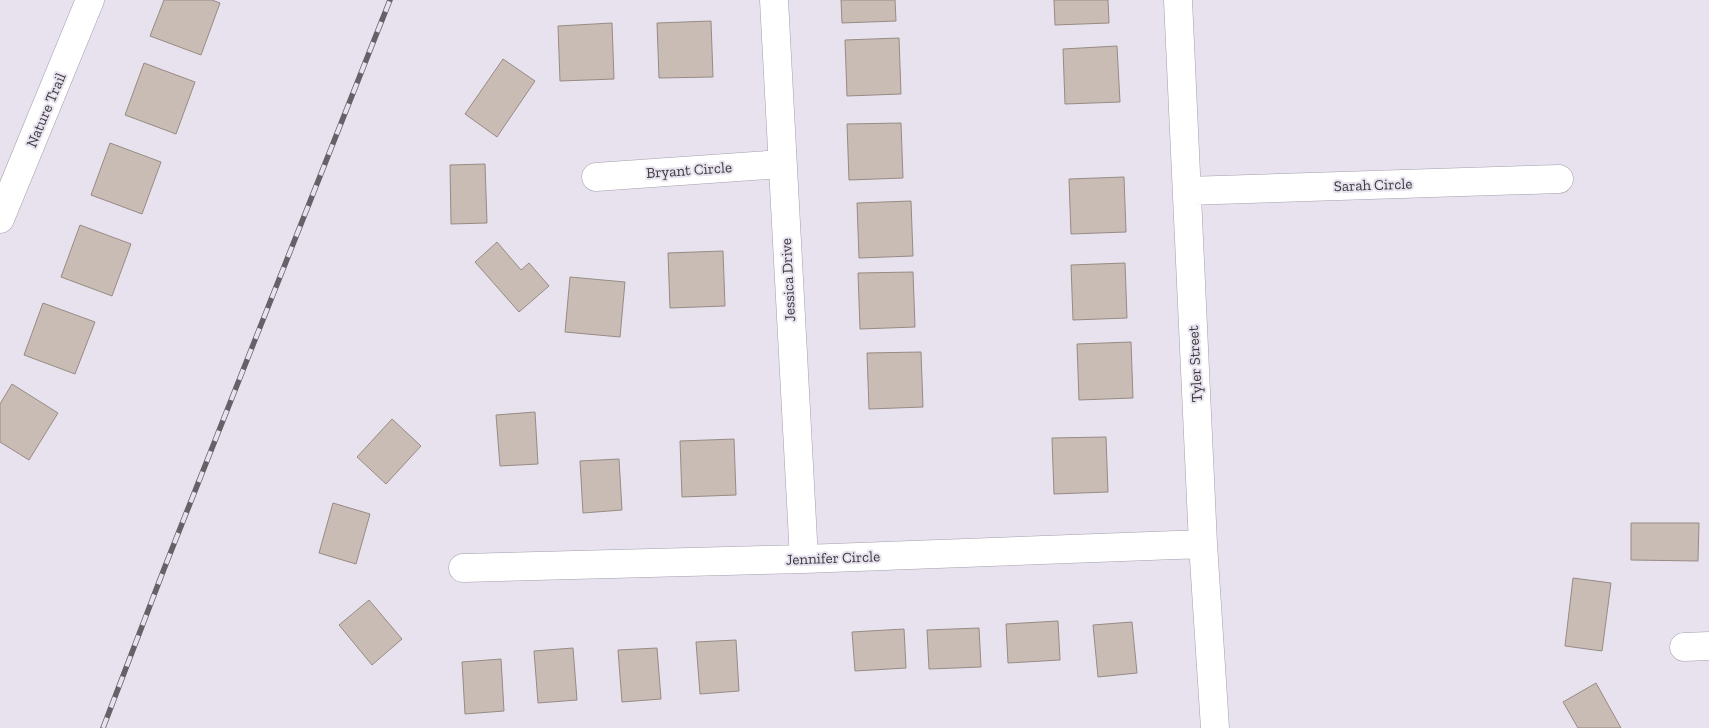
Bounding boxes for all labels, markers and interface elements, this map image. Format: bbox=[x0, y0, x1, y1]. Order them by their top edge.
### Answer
street label: Nature Trail bbox=[22, 70, 70, 150]
street label: Bryant Circle bbox=[645, 158, 733, 182]
street label: Sarah Circle bbox=[1333, 175, 1413, 195]
street label: Jessica Drive bbox=[777, 238, 799, 322]
street label: Tyler Street bbox=[1184, 325, 1206, 403]
street label: Jennifer Circle bbox=[786, 547, 880, 569]

